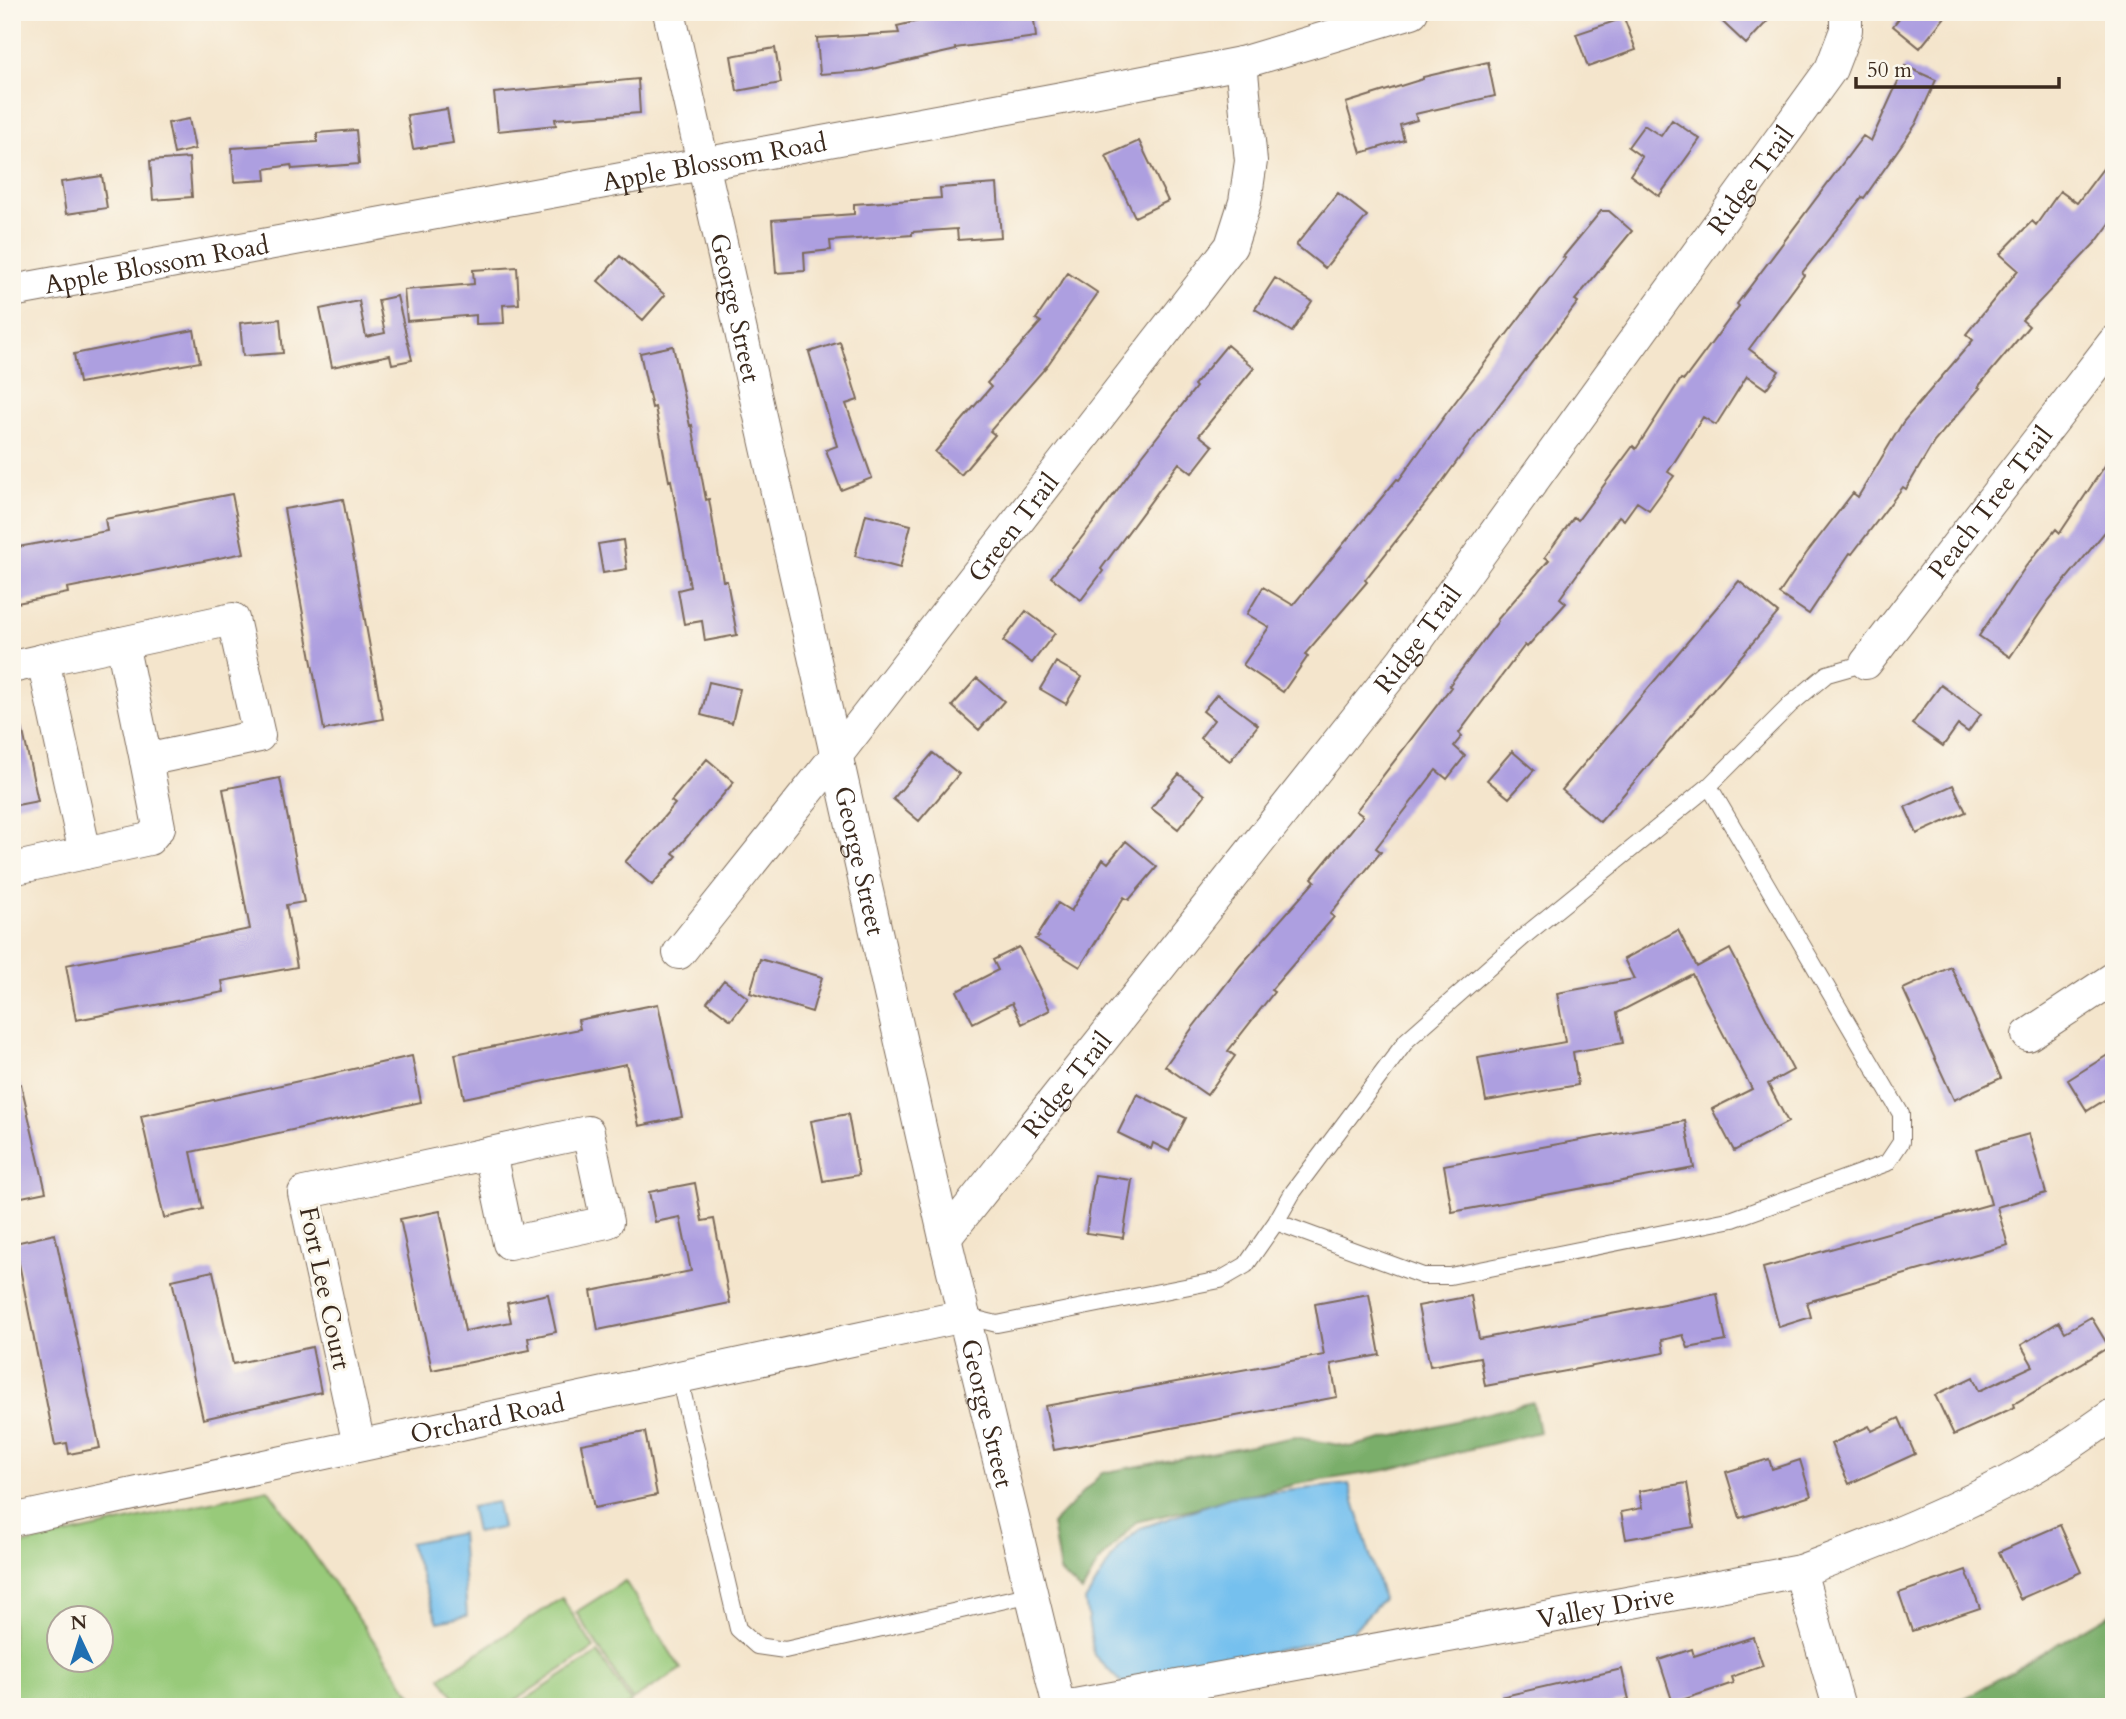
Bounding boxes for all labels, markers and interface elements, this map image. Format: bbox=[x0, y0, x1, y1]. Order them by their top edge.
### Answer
scale bar bbox=[1856, 46, 2060, 90]
text: 50 m bbox=[1867, 56, 1912, 85]
street label: Ridge Trail bbox=[1699, 118, 1802, 242]
street label: Apple Blossom Road bbox=[599, 124, 829, 200]
street label: Apple Blossom Road bbox=[41, 227, 272, 302]
street label: George Street bbox=[702, 230, 769, 386]
street label: Peach Tree Trail bbox=[1920, 418, 2061, 586]
street label: Green Trail bbox=[960, 465, 1067, 589]
street label: Ridge Trail bbox=[1366, 578, 1469, 700]
street label: George Street bbox=[826, 783, 894, 939]
street label: Ridge Trail bbox=[1014, 1024, 1120, 1145]
street label: Fort Lee Court bbox=[291, 1203, 359, 1373]
street label: George Street bbox=[953, 1335, 1023, 1491]
street label: Orchard Road bbox=[407, 1385, 568, 1452]
street label: Valley Drive bbox=[1534, 1577, 1677, 1637]
north arrow bbox=[46, 1604, 116, 1674]
text: N bbox=[70, 1609, 89, 1637]

